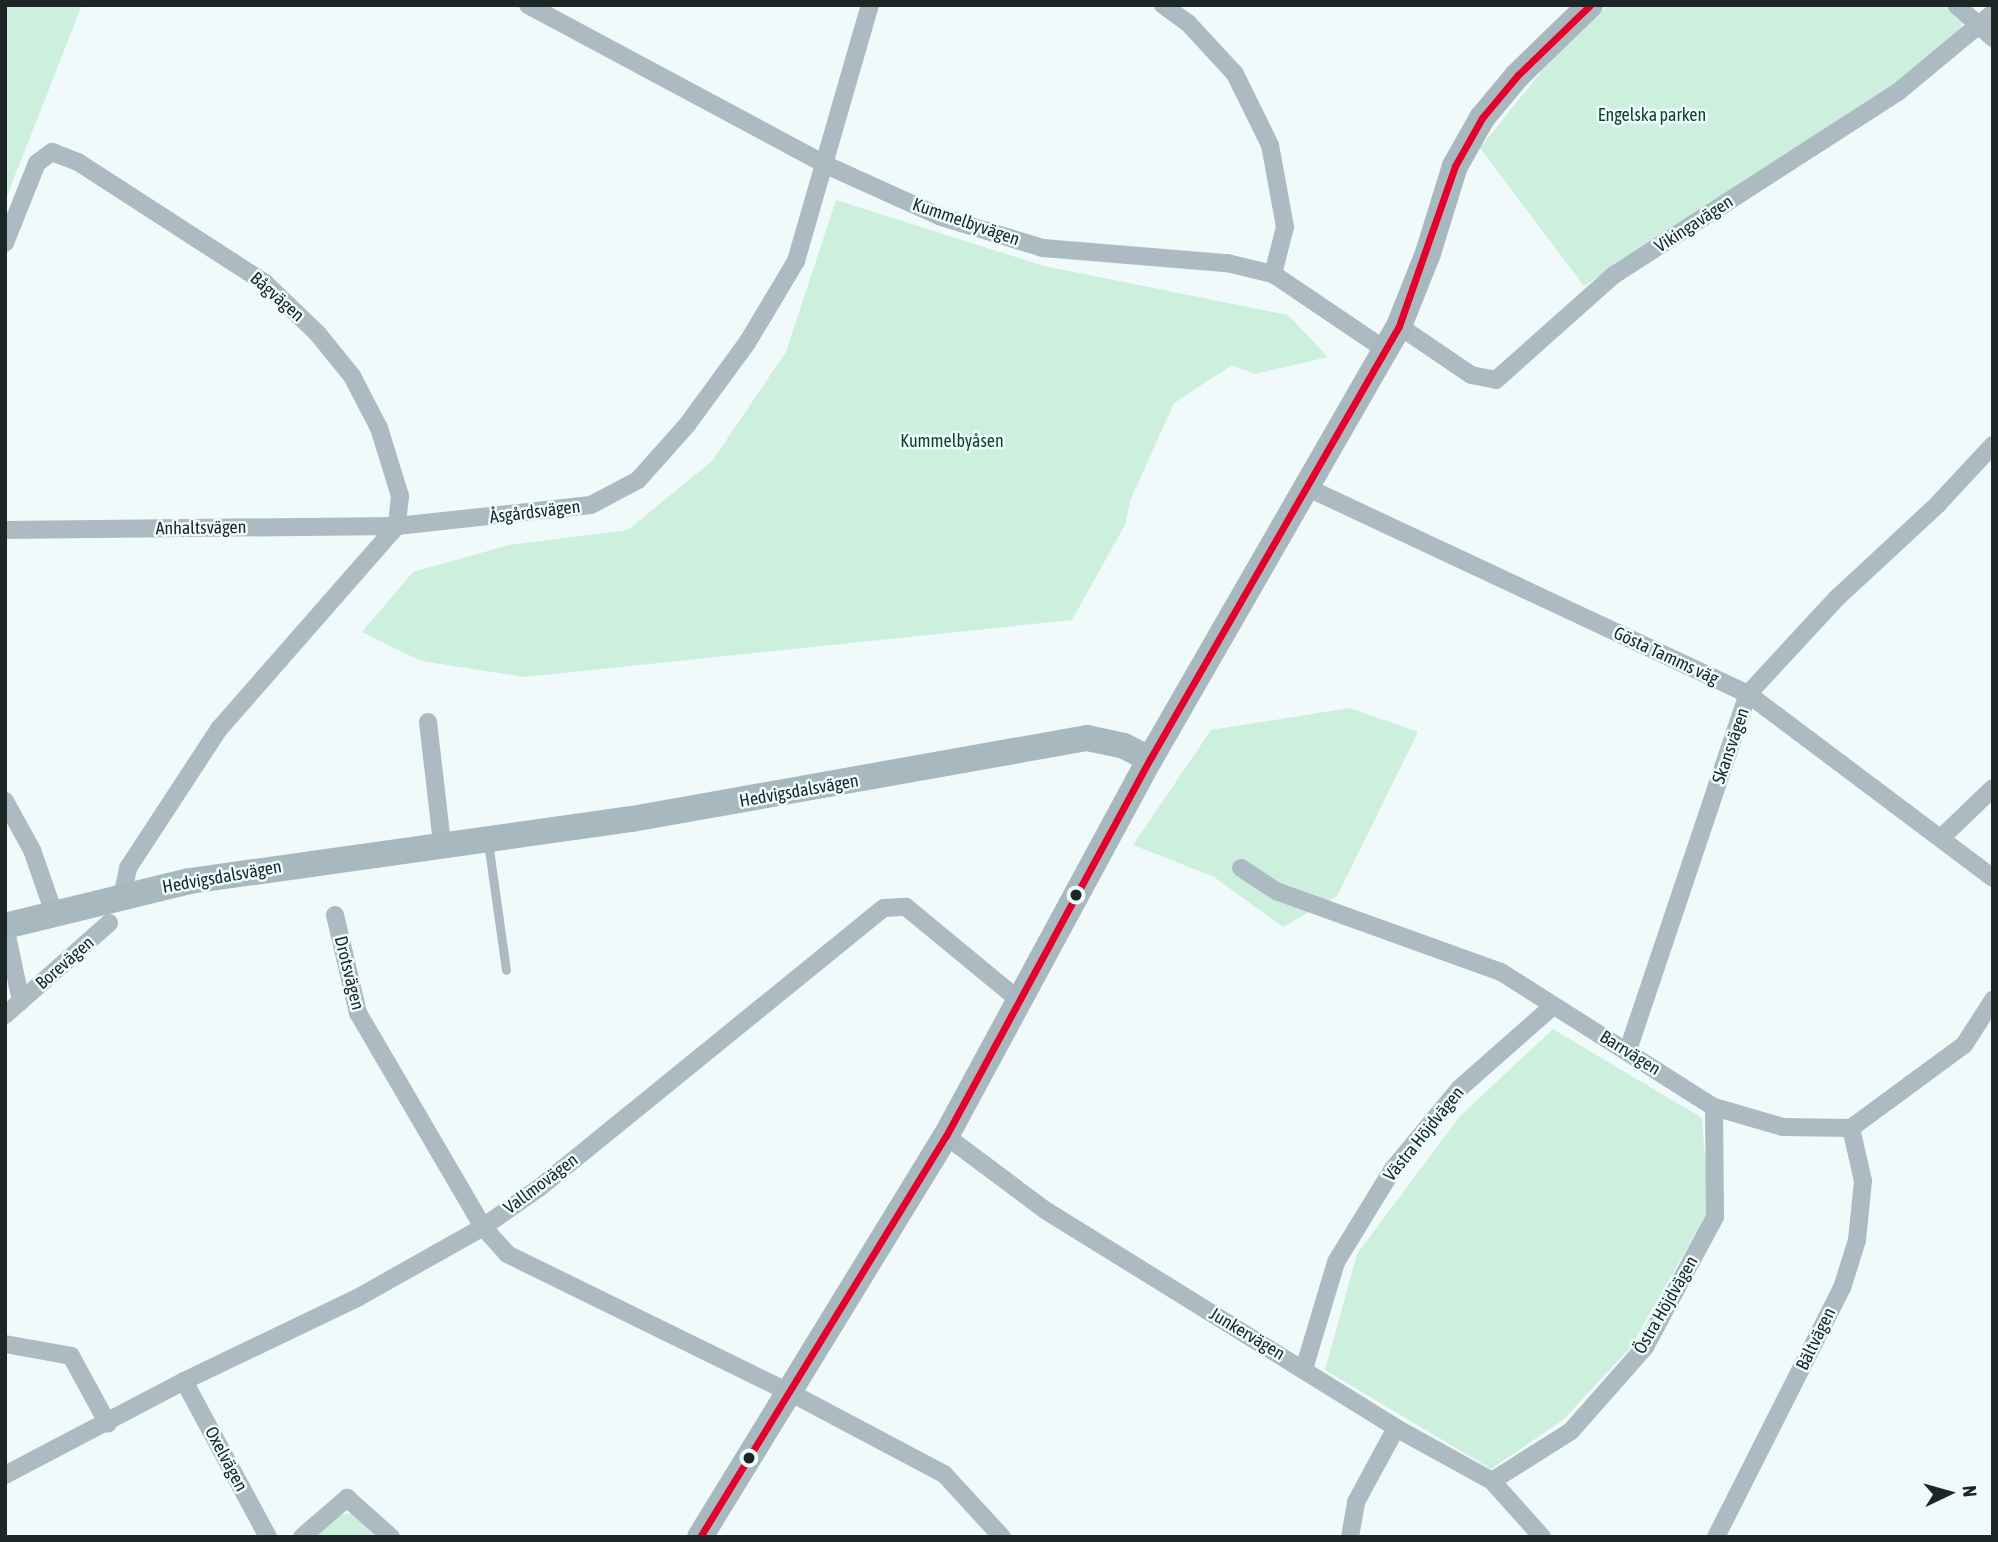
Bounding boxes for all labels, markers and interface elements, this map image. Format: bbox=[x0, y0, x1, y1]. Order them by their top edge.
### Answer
park label: Engelska parken bbox=[1598, 104, 1706, 126]
street label: Vikingavägen bbox=[1651, 191, 1737, 257]
street label: Kummelbyvägen bbox=[910, 194, 1022, 250]
street label: Bågvägen bbox=[246, 268, 308, 326]
park label: Kummelbyåsen bbox=[900, 430, 1004, 452]
street label: Åsgårdsvägen bbox=[489, 496, 581, 528]
street label: Anhaltsvägen bbox=[155, 516, 247, 540]
street label: Gösta Tamms väg bbox=[1610, 622, 1722, 690]
street label: Skansvägen bbox=[1708, 705, 1754, 787]
street label: Hedvigsdalsvägen bbox=[738, 770, 860, 812]
street label: Hedvigsdalsvägen bbox=[161, 856, 283, 898]
unlabelled marker bbox=[1069, 888, 1083, 902]
street label: Borevägen bbox=[31, 932, 99, 994]
street label: Drotsvägen bbox=[329, 934, 369, 1012]
street label: Barrvägen bbox=[1596, 1026, 1664, 1080]
street label: Västra Höjdvägen bbox=[1379, 1082, 1469, 1186]
street label: Vallmovägen bbox=[500, 1149, 582, 1219]
street label: Östra Höjdvägen bbox=[1629, 1252, 1703, 1358]
street label: Junkervägen bbox=[1205, 1303, 1289, 1365]
street label: Bältvägen bbox=[1792, 1304, 1840, 1374]
street label: Oxelvägen bbox=[200, 1423, 252, 1495]
unlabelled marker bbox=[742, 1451, 756, 1465]
north arrow bbox=[1914, 1458, 1984, 1528]
text: N bbox=[1958, 1485, 1981, 1498]

